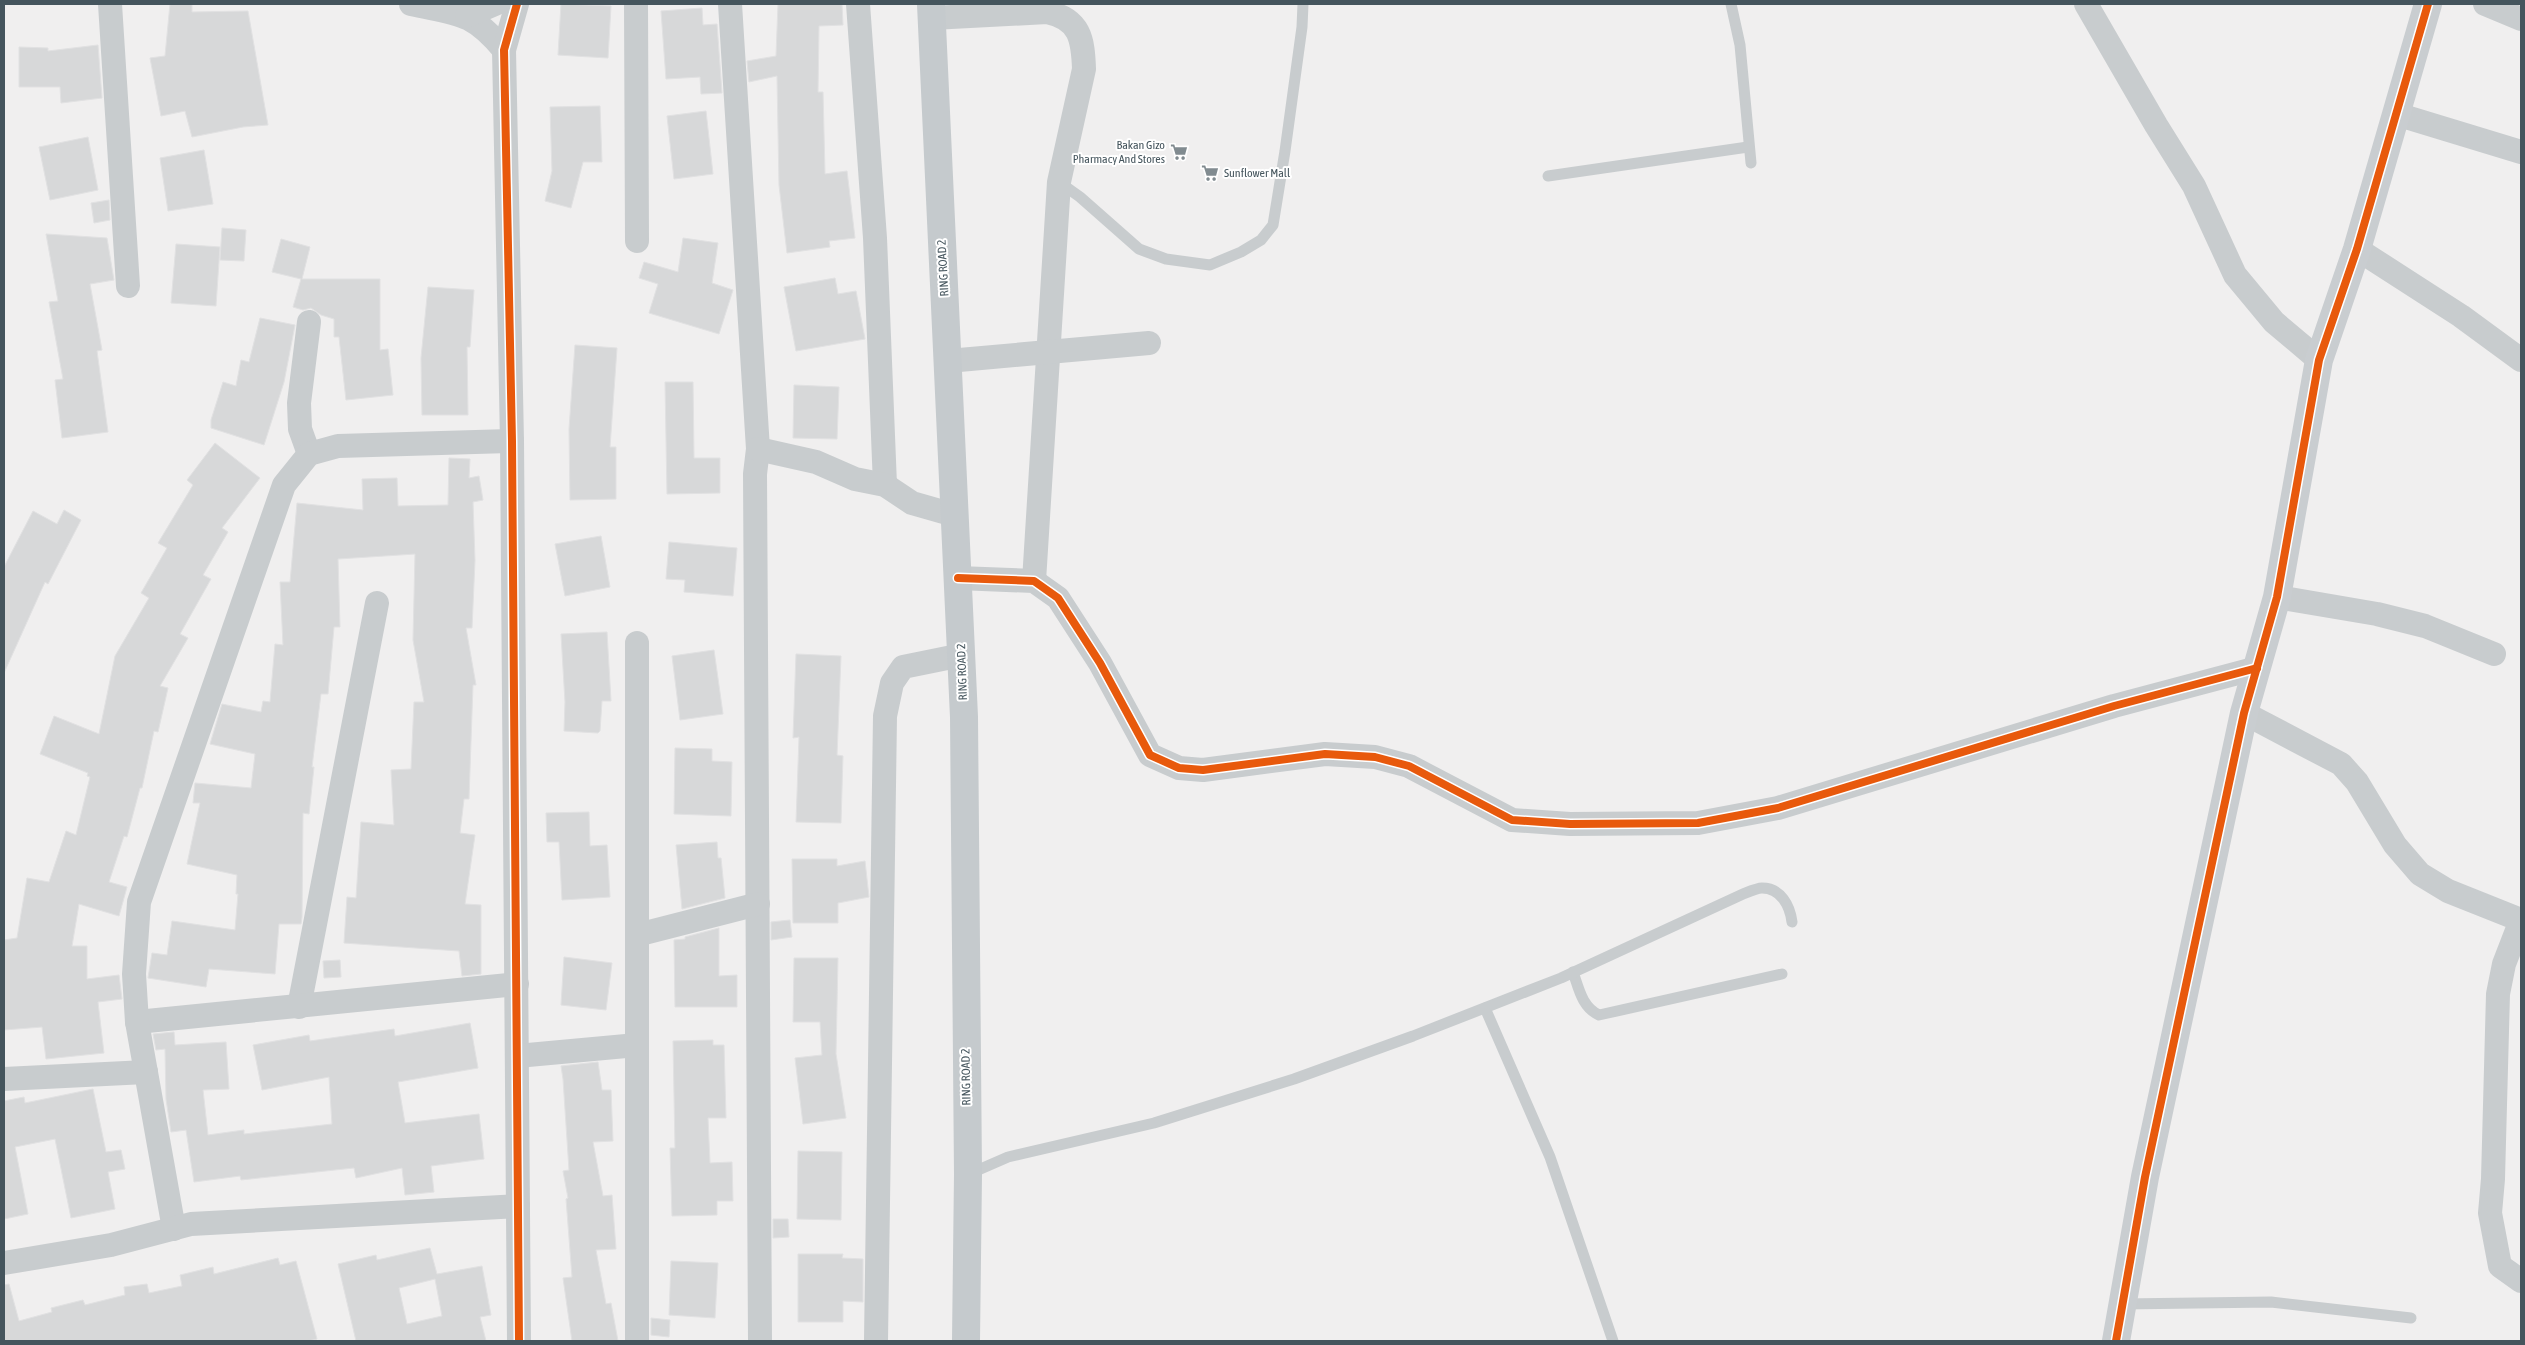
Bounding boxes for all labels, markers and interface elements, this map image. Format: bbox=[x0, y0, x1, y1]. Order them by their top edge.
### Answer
place label: Bakan Gizo Pharmacy And Stores bbox=[1073, 138, 1165, 166]
supermarket icon: Bakan Gizo Pharmacy And Stores bbox=[1169, 142, 1189, 162]
supermarket icon: Sunflower Mall bbox=[1200, 163, 1220, 183]
place label: Sunflower Mall bbox=[1224, 166, 1291, 180]
street label: RING ROAD 2 bbox=[935, 239, 951, 297]
street label: RING ROAD 2 bbox=[954, 643, 970, 701]
street label: RING ROAD 2 bbox=[959, 1048, 973, 1106]

